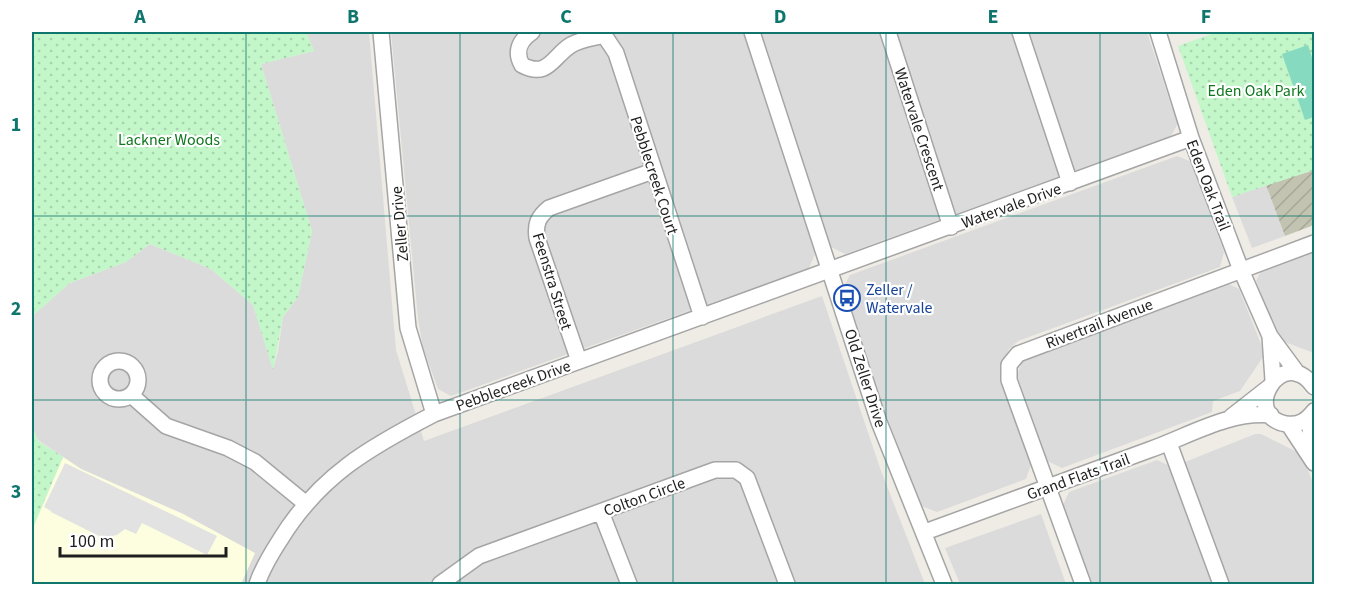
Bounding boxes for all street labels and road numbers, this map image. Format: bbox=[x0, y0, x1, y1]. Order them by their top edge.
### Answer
street label: Watervale Crescent bbox=[889, 65, 949, 194]
street label: Pebblecreek Court bbox=[625, 113, 684, 238]
street label: Eden Oak Trail bbox=[1181, 137, 1236, 234]
street label: Watervale Drive bbox=[959, 178, 1064, 234]
street label: Zeller Drive bbox=[386, 185, 414, 263]
street label: Feenstra Street bbox=[527, 230, 577, 333]
street label: Rivertrail Avenue bbox=[1043, 293, 1156, 354]
street label: Old Zeller Drive bbox=[839, 326, 891, 431]
street label: Pebblecreek Drive bbox=[453, 355, 574, 417]
street label: Grand Flats Trail bbox=[1024, 448, 1133, 506]
street label: Colton Circle bbox=[600, 472, 688, 522]

